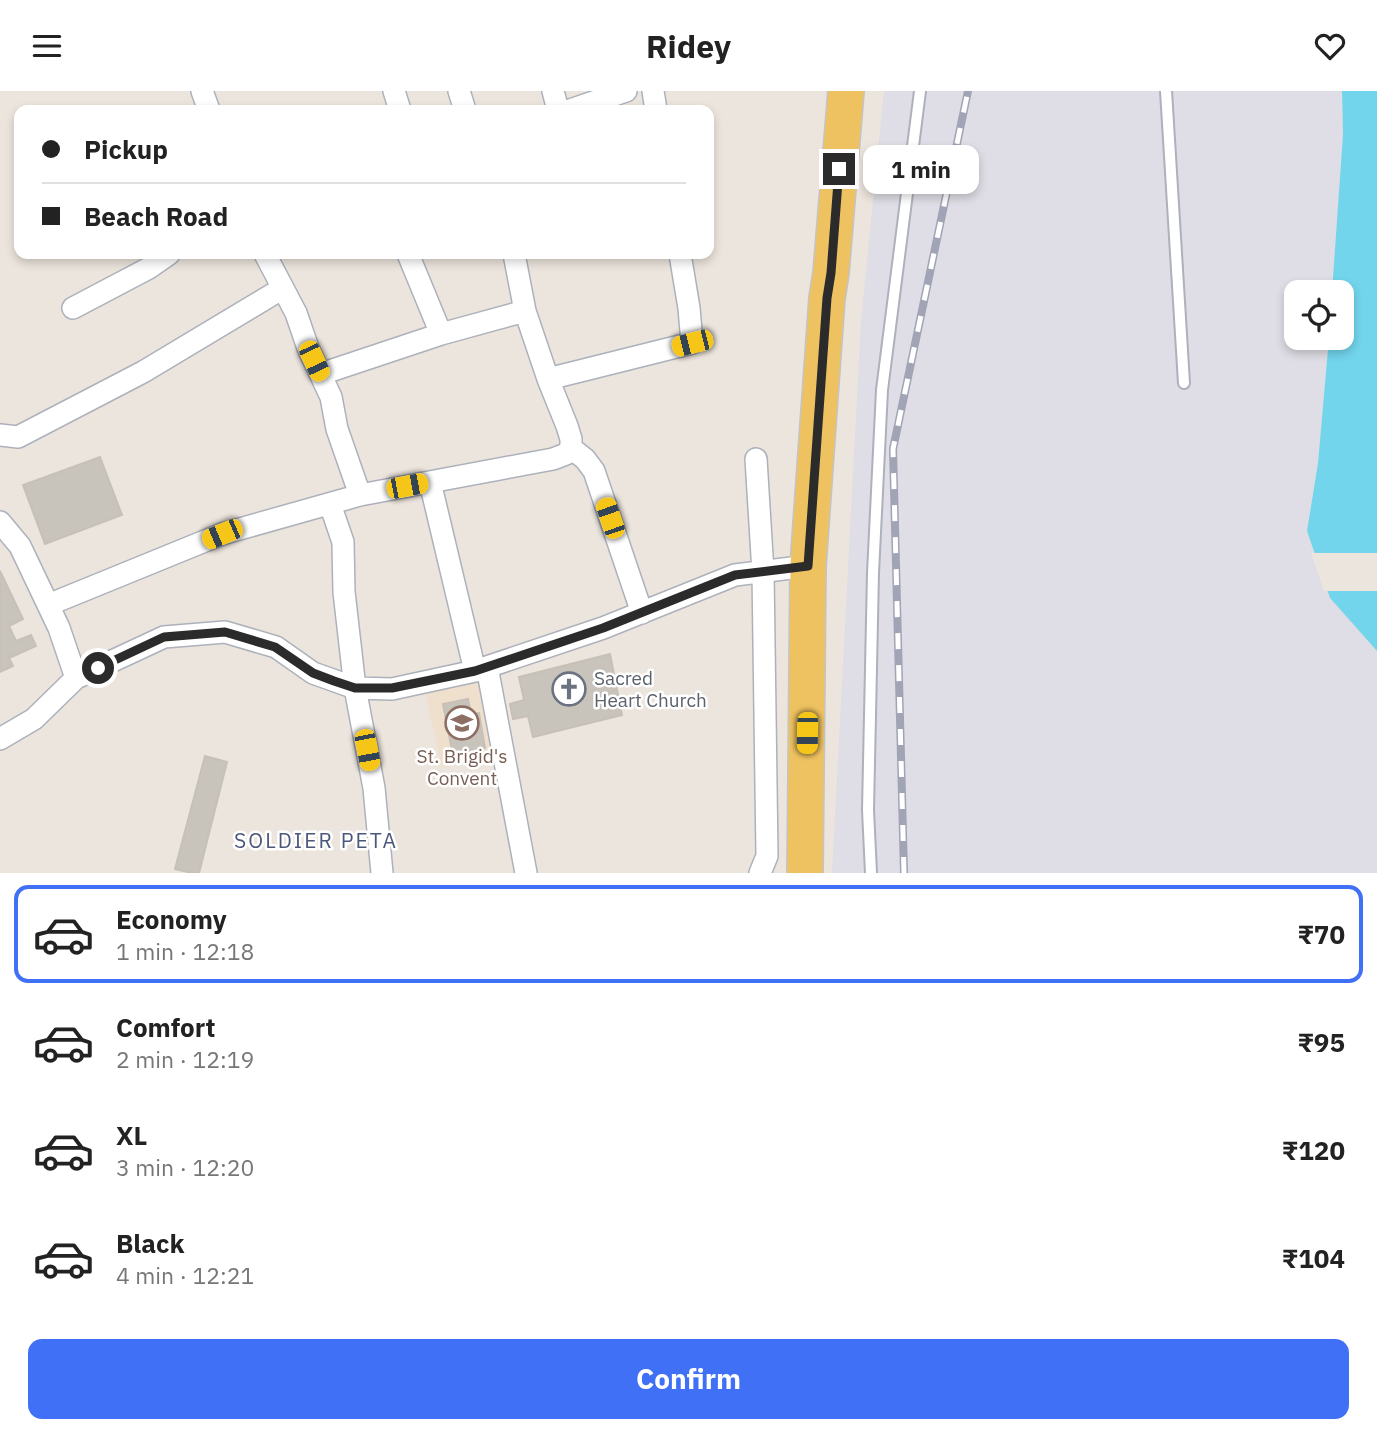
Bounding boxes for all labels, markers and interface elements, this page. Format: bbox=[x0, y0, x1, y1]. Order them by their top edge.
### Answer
text: Ridey bbox=[646, 25, 731, 67]
icon: menu bbox=[28, 27, 66, 65]
icon: heart bbox=[1311, 27, 1349, 65]
text: Pickup bbox=[84, 132, 168, 166]
callout: 1 min bbox=[864, 145, 979, 193]
route end bbox=[823, 153, 855, 185]
text: 1 min bbox=[891, 154, 951, 184]
text: Beach Road bbox=[84, 199, 228, 233]
map controls bbox=[1284, 280, 1354, 350]
button: locate bbox=[1284, 280, 1354, 350]
car bbox=[670, 328, 715, 358]
car bbox=[296, 338, 333, 384]
car bbox=[385, 472, 430, 500]
car bbox=[594, 495, 627, 541]
car bbox=[199, 516, 246, 552]
route start bbox=[82, 652, 114, 684]
place label: Sacred Heart Church bbox=[594, 666, 707, 712]
church icon: Sacred Heart Church bbox=[550, 670, 588, 708]
school or university icon: St. Brigid's Convent bbox=[443, 704, 481, 742]
car bbox=[797, 712, 818, 754]
car bbox=[353, 727, 382, 773]
place label: St. Brigid's Convent bbox=[416, 744, 508, 790]
district label: SOLDIER PETA bbox=[234, 826, 398, 854]
text: Economy bbox=[116, 902, 227, 936]
icon: car bbox=[32, 903, 95, 966]
text: ₹70 bbox=[1297, 917, 1345, 951]
text: 1 min · 12:18 bbox=[116, 936, 254, 966]
text: Comfort bbox=[116, 1010, 215, 1044]
icon: car bbox=[32, 1011, 95, 1074]
text: ₹95 bbox=[1297, 1025, 1345, 1059]
text: 2 min · 12:19 bbox=[116, 1044, 254, 1074]
text: XL bbox=[116, 1118, 147, 1152]
icon: car bbox=[32, 1119, 95, 1182]
text: ₹120 bbox=[1282, 1133, 1345, 1167]
text: 3 min · 12:20 bbox=[116, 1152, 254, 1182]
text: Black bbox=[116, 1226, 184, 1260]
icon: car bbox=[32, 1227, 95, 1290]
text: ₹104 bbox=[1282, 1241, 1345, 1275]
text: 4 min · 12:21 bbox=[116, 1260, 254, 1290]
button: Confirm bbox=[28, 1339, 1349, 1419]

